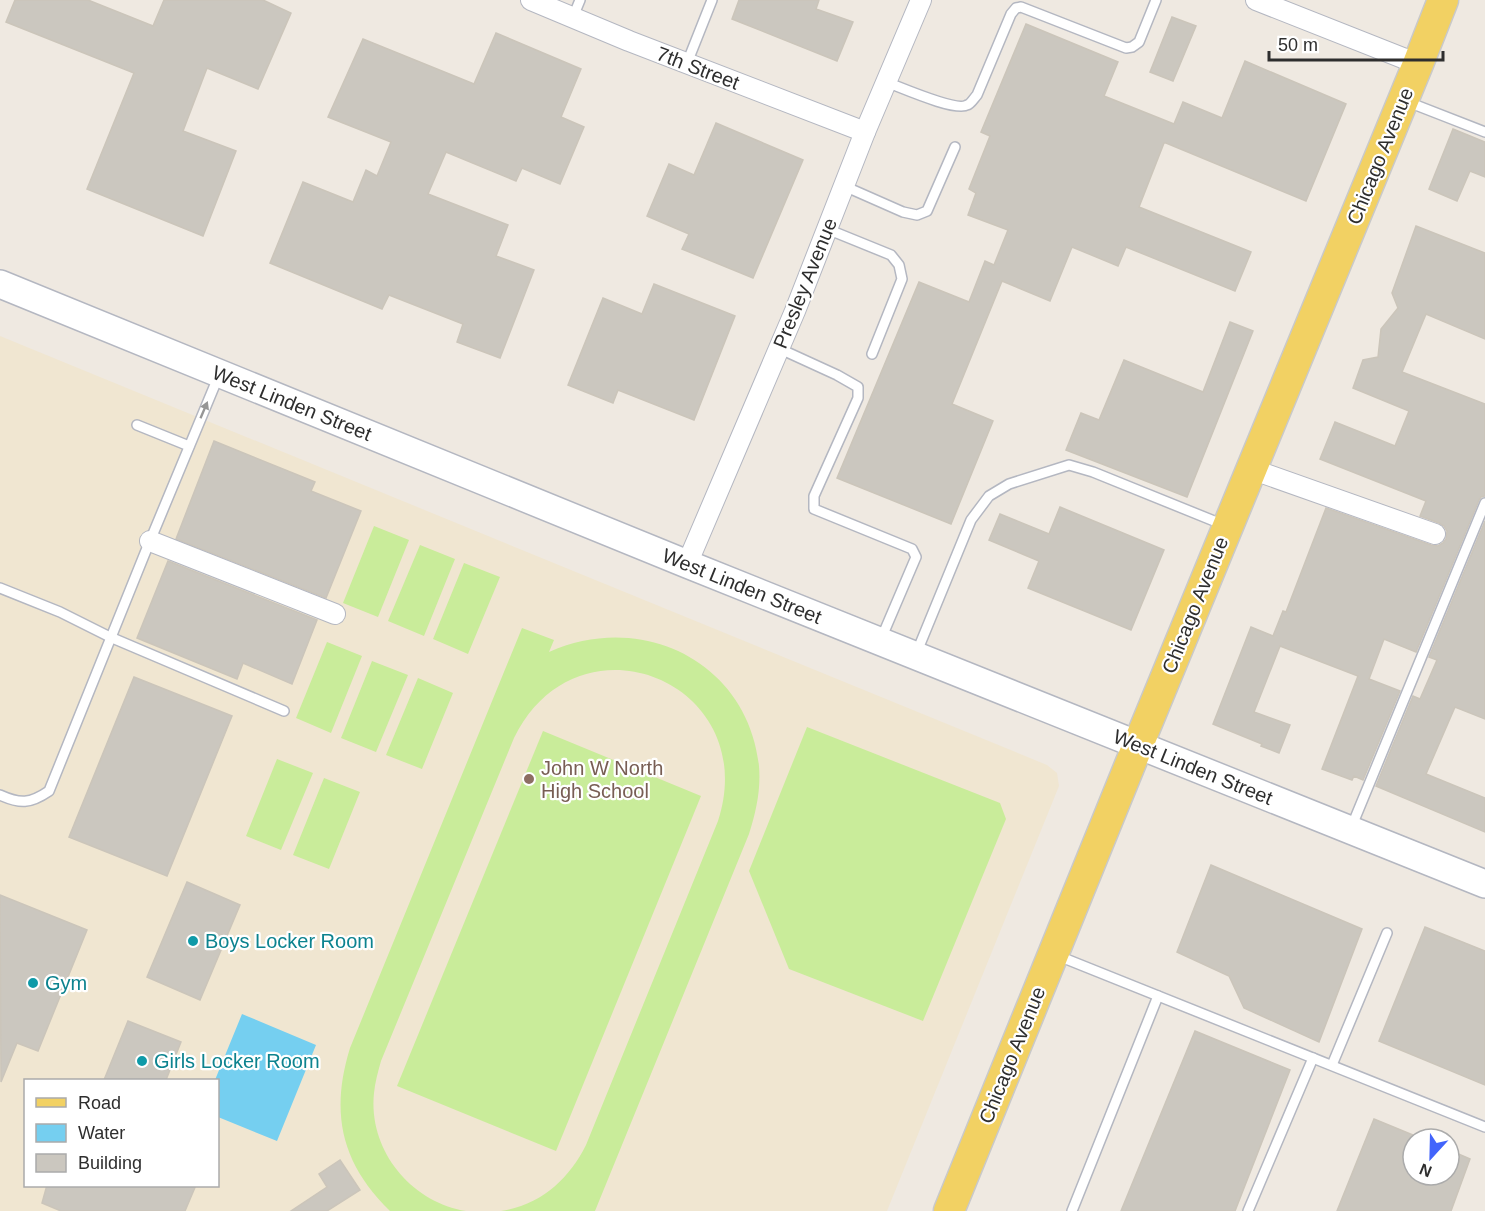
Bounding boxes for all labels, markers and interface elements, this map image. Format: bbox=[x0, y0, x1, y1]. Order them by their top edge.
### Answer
scale bar bbox=[1269, 24, 1443, 62]
text: 50 m bbox=[1278, 35, 1318, 55]
street label: 7th Street bbox=[654, 42, 743, 94]
street label: Chicago Avenue bbox=[1343, 85, 1417, 227]
street label: Presley Avenue bbox=[769, 215, 841, 351]
street label: West Linden Street bbox=[209, 361, 375, 445]
one-way arrow bbox=[199, 400, 209, 418]
street label: Chicago Avenue bbox=[1158, 534, 1232, 676]
street label: West Linden Street bbox=[659, 544, 825, 628]
street label: West Linden Street bbox=[1110, 725, 1276, 809]
place label: John W North High School bbox=[541, 757, 663, 802]
marker: John W North High School bbox=[522, 772, 536, 786]
place label: Boys Locker Room bbox=[205, 930, 374, 952]
marker: Boys Locker Room bbox=[186, 934, 200, 948]
place label: Gym bbox=[45, 972, 87, 994]
marker: Gym bbox=[26, 976, 40, 990]
street label: Chicago Avenue bbox=[975, 984, 1049, 1126]
place label: Girls Locker Room bbox=[154, 1050, 320, 1072]
marker: Girls Locker Room bbox=[135, 1054, 149, 1068]
legend bbox=[24, 1079, 219, 1187]
text: Road bbox=[78, 1093, 121, 1113]
text: Water bbox=[78, 1123, 125, 1143]
north arrow bbox=[1401, 1127, 1461, 1187]
text: Building bbox=[78, 1153, 142, 1173]
text: N bbox=[1417, 1160, 1434, 1180]

